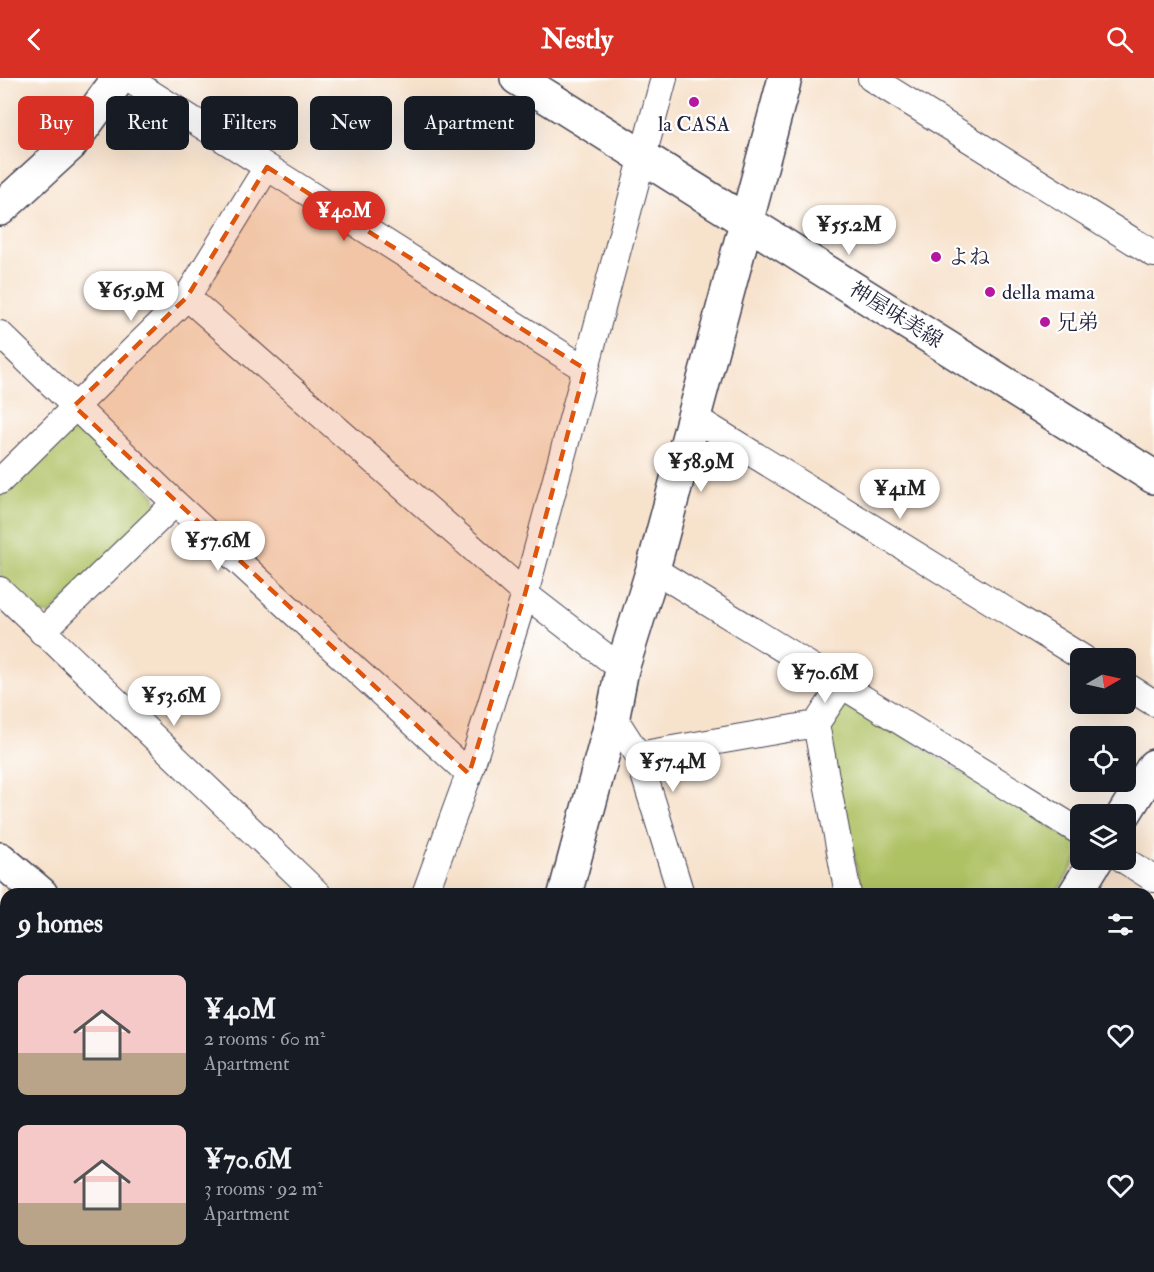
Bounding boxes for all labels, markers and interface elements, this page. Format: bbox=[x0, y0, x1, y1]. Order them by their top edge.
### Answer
icon: back bbox=[18, 23, 51, 56]
text: Nestly bbox=[541, 23, 613, 56]
icon: search bbox=[1103, 23, 1136, 56]
marker: la CASA bbox=[687, 95, 701, 109]
chip: Buy bbox=[18, 96, 94, 150]
chip: Rent bbox=[106, 96, 189, 150]
chip: Filters bbox=[201, 96, 298, 150]
chip: New bbox=[310, 96, 392, 150]
chip: Apartment bbox=[404, 96, 535, 150]
place label: la CASA bbox=[658, 111, 730, 138]
pin: ¥40M bbox=[308, 191, 380, 242]
text: ¥40M bbox=[316, 198, 372, 223]
pin: ¥55.2M bbox=[800, 205, 898, 256]
text: ¥55.2M bbox=[816, 212, 882, 237]
place label: よね bbox=[948, 244, 990, 271]
marker: よね bbox=[929, 250, 943, 264]
pin: ¥65.9M bbox=[82, 271, 180, 322]
street label: 神屋味美線 bbox=[844, 276, 948, 354]
text: ¥65.9M bbox=[97, 278, 165, 303]
place label: della mama bbox=[1002, 279, 1095, 306]
marker: della mama bbox=[983, 285, 997, 299]
place label: 兄弟 bbox=[1057, 309, 1099, 336]
marker: 兄弟 bbox=[1038, 315, 1052, 329]
pin: ¥58.9M bbox=[652, 442, 750, 493]
text: ¥58.9M bbox=[668, 449, 734, 474]
pin: ¥41M bbox=[864, 469, 936, 520]
text: ¥41M bbox=[874, 476, 926, 501]
pin: ¥57.6M bbox=[169, 521, 267, 572]
text: ¥57.6M bbox=[185, 528, 251, 553]
north arrow bbox=[1070, 648, 1136, 714]
map controls bbox=[1070, 648, 1136, 870]
pin: ¥70.6M bbox=[776, 653, 874, 704]
text: ¥70.6M bbox=[791, 660, 859, 685]
pin: ¥53.6M bbox=[125, 676, 223, 727]
text: ¥53.6M bbox=[142, 683, 206, 708]
button: locate bbox=[1070, 726, 1136, 792]
pin: ¥57.4M bbox=[624, 742, 722, 793]
text: ¥57.4M bbox=[640, 749, 706, 774]
button: layers bbox=[1070, 804, 1136, 870]
text: 9 homes bbox=[18, 908, 103, 940]
icon: filters bbox=[1104, 908, 1137, 941]
text: ¥40M bbox=[204, 994, 276, 1026]
icon: home bbox=[66, 999, 138, 1071]
icon: heart bbox=[1104, 1019, 1137, 1052]
text: 2 rooms · 60 m² bbox=[204, 1026, 325, 1051]
text: Apartment bbox=[204, 1051, 289, 1076]
text: ¥70.6M bbox=[204, 1144, 292, 1176]
icon: home bbox=[66, 1149, 138, 1221]
icon: heart bbox=[1104, 1169, 1137, 1202]
text: 3 rooms · 92 m² bbox=[204, 1176, 323, 1201]
text: Apartment bbox=[204, 1201, 289, 1226]

